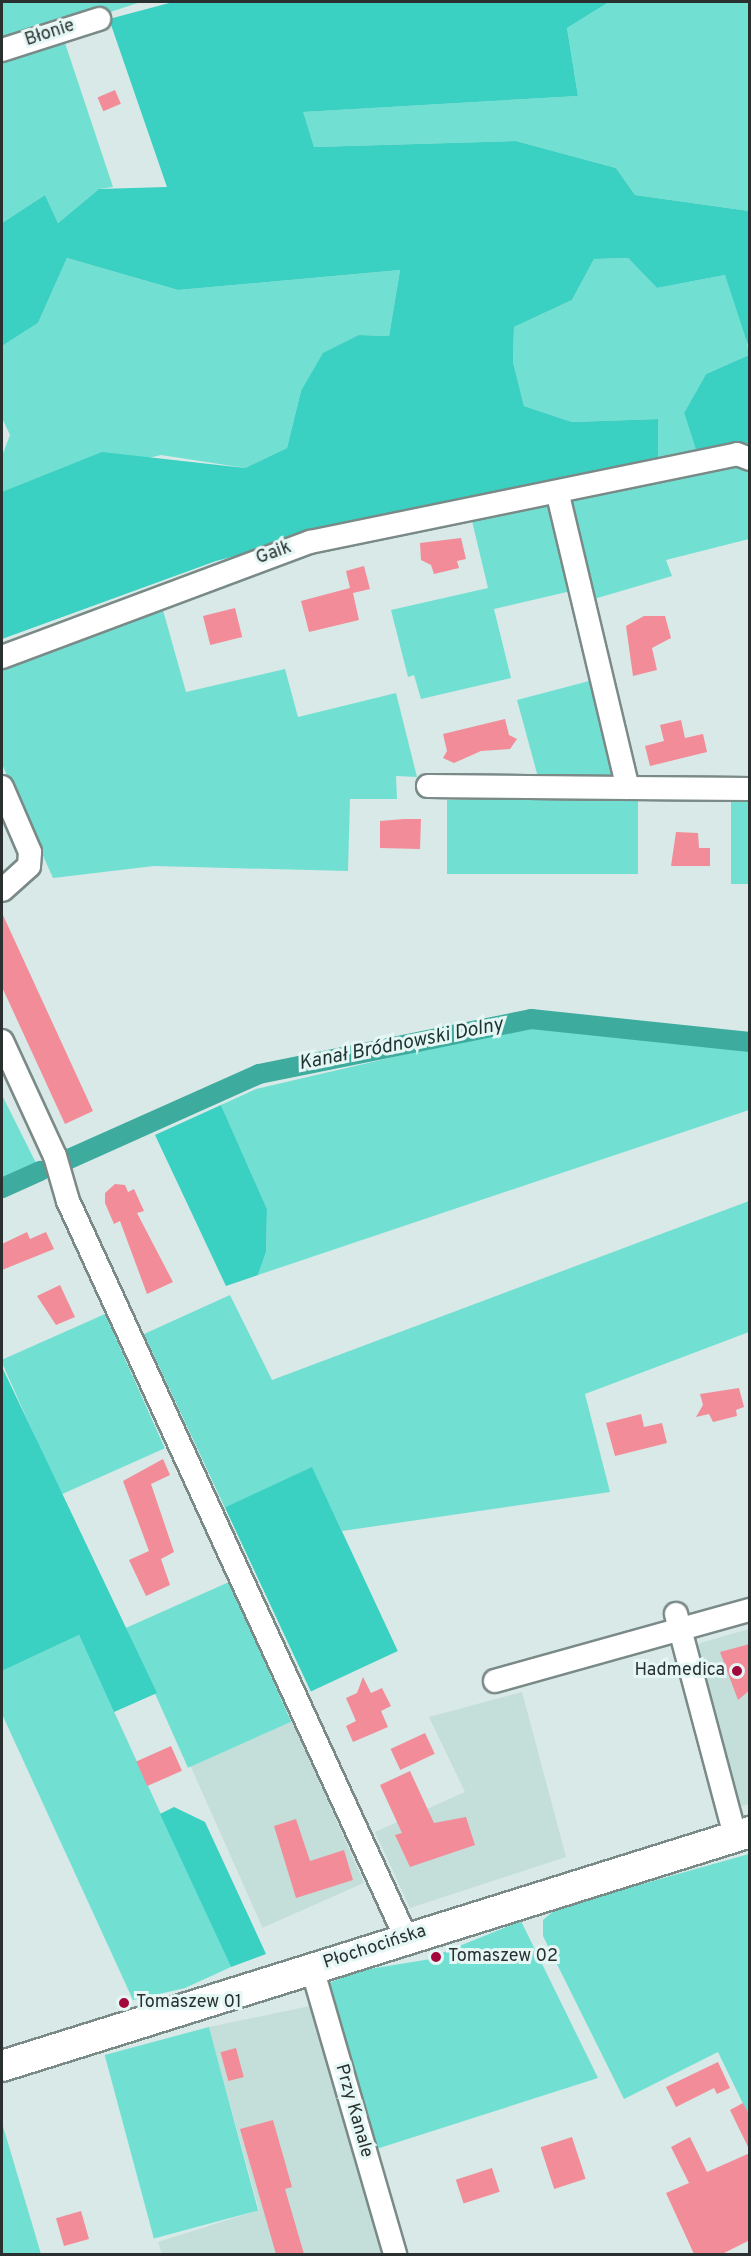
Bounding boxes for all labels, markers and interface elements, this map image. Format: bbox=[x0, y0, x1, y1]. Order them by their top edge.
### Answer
street label: Błonie bbox=[22, 16, 78, 52]
street label: Gaik bbox=[253, 538, 295, 570]
water label: Kanał Bródnowski Dolny bbox=[297, 1013, 505, 1077]
place label: Hadmedica bbox=[635, 1660, 725, 1682]
marker: Hadmedica bbox=[730, 1664, 744, 1678]
street label: Płochocińska bbox=[321, 1921, 429, 1975]
place label: Tomaszew 02 bbox=[448, 1946, 558, 1968]
marker: Tomaszew 02 bbox=[429, 1950, 443, 1964]
place label: Tomaszew 01 bbox=[136, 1992, 242, 2014]
marker: Tomaszew 01 bbox=[117, 1996, 131, 2010]
street label: Przy Kanale bbox=[329, 2062, 377, 2160]

